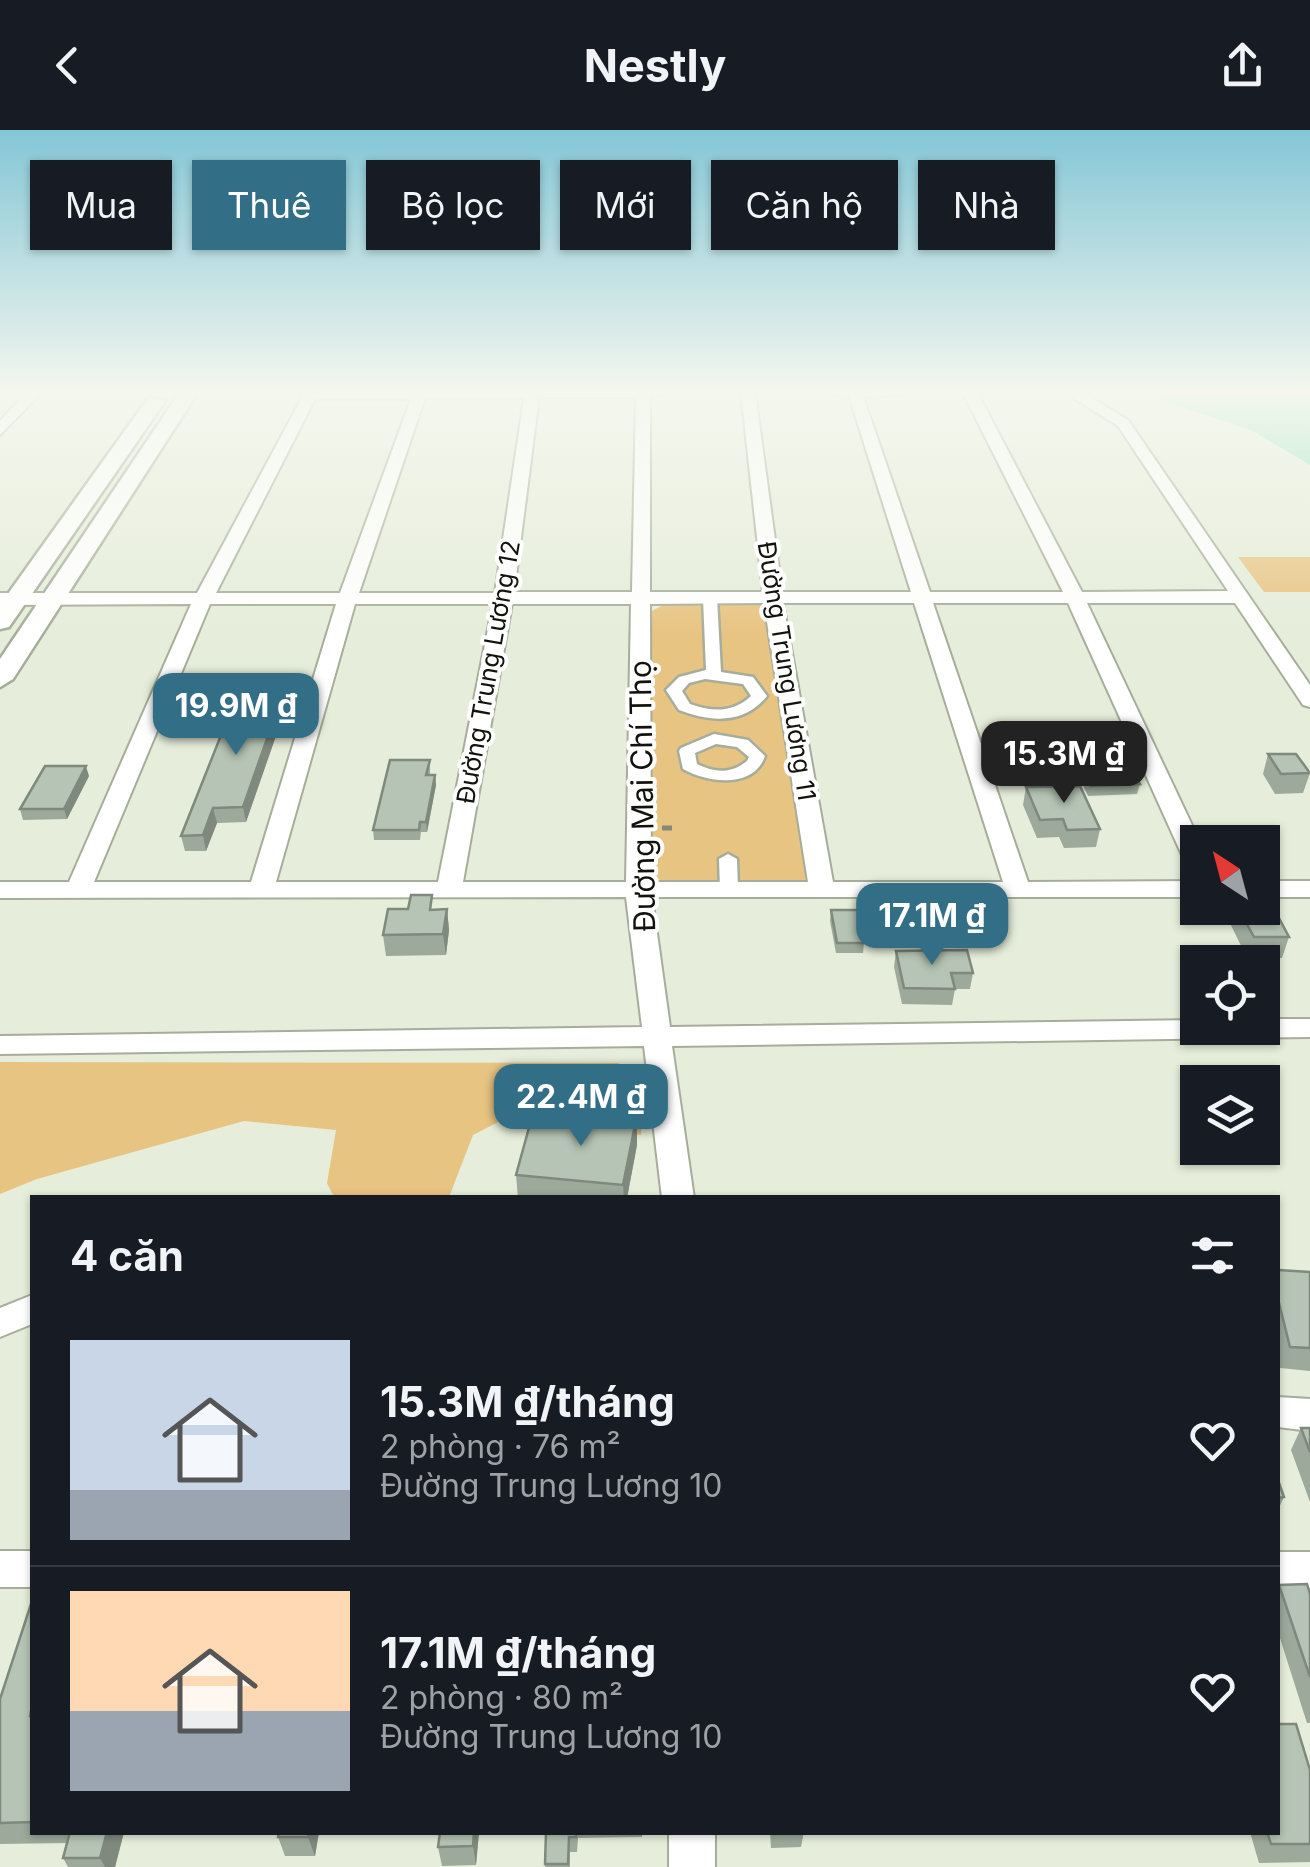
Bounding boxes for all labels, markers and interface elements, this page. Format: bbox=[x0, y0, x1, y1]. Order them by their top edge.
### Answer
icon: back bbox=[40, 38, 95, 93]
text: Nestly bbox=[584, 38, 726, 93]
icon: share bbox=[1215, 38, 1270, 93]
chip: Mua bbox=[30, 160, 172, 250]
chip: Thuê bbox=[192, 160, 346, 250]
chip: Bộ lọc bbox=[366, 160, 540, 250]
chip: Mới bbox=[560, 160, 691, 250]
chip: Căn hộ bbox=[711, 160, 898, 250]
chip: Nhà bbox=[918, 160, 1055, 250]
street label: Đường Trung Lương 12 bbox=[450, 538, 526, 806]
street label: Đường Trung Lương 11 bbox=[752, 539, 822, 803]
street label: Đường Mai Chí Thọ bbox=[622, 660, 662, 932]
pin: 19.9M ₫ bbox=[144, 673, 328, 758]
text: 19.9M ₫ bbox=[175, 686, 297, 725]
pin: 15.3M ₫ bbox=[972, 721, 1156, 806]
text: 15.3M ₫ bbox=[1003, 734, 1125, 773]
north arrow bbox=[1180, 825, 1280, 925]
map controls bbox=[1180, 825, 1280, 1165]
pin: 17.1M ₫ bbox=[840, 883, 1024, 968]
text: 17.1M ₫ bbox=[878, 896, 986, 935]
button: locate bbox=[1180, 945, 1280, 1045]
pin: 22.4M ₫ bbox=[489, 1064, 673, 1149]
button: layers bbox=[1180, 1065, 1280, 1165]
text: 22.4M ₫ bbox=[516, 1077, 646, 1116]
icon: filters bbox=[1185, 1228, 1240, 1283]
text: 4 căn bbox=[70, 1230, 184, 1281]
text: 15.3M ₫/tháng bbox=[380, 1376, 675, 1427]
icon: home bbox=[150, 1380, 270, 1500]
icon: heart bbox=[1185, 1413, 1240, 1468]
text: 2 phòng · 76 m² bbox=[380, 1427, 621, 1466]
text: Đường Trung Lương 10 bbox=[380, 1466, 722, 1505]
text: 17.1M ₫/tháng bbox=[380, 1627, 656, 1678]
icon: home bbox=[150, 1631, 270, 1751]
icon: heart bbox=[1185, 1664, 1240, 1719]
text: 2 phòng · 80 m² bbox=[380, 1678, 623, 1717]
text: Đường Trung Lương 10 bbox=[380, 1717, 722, 1756]

